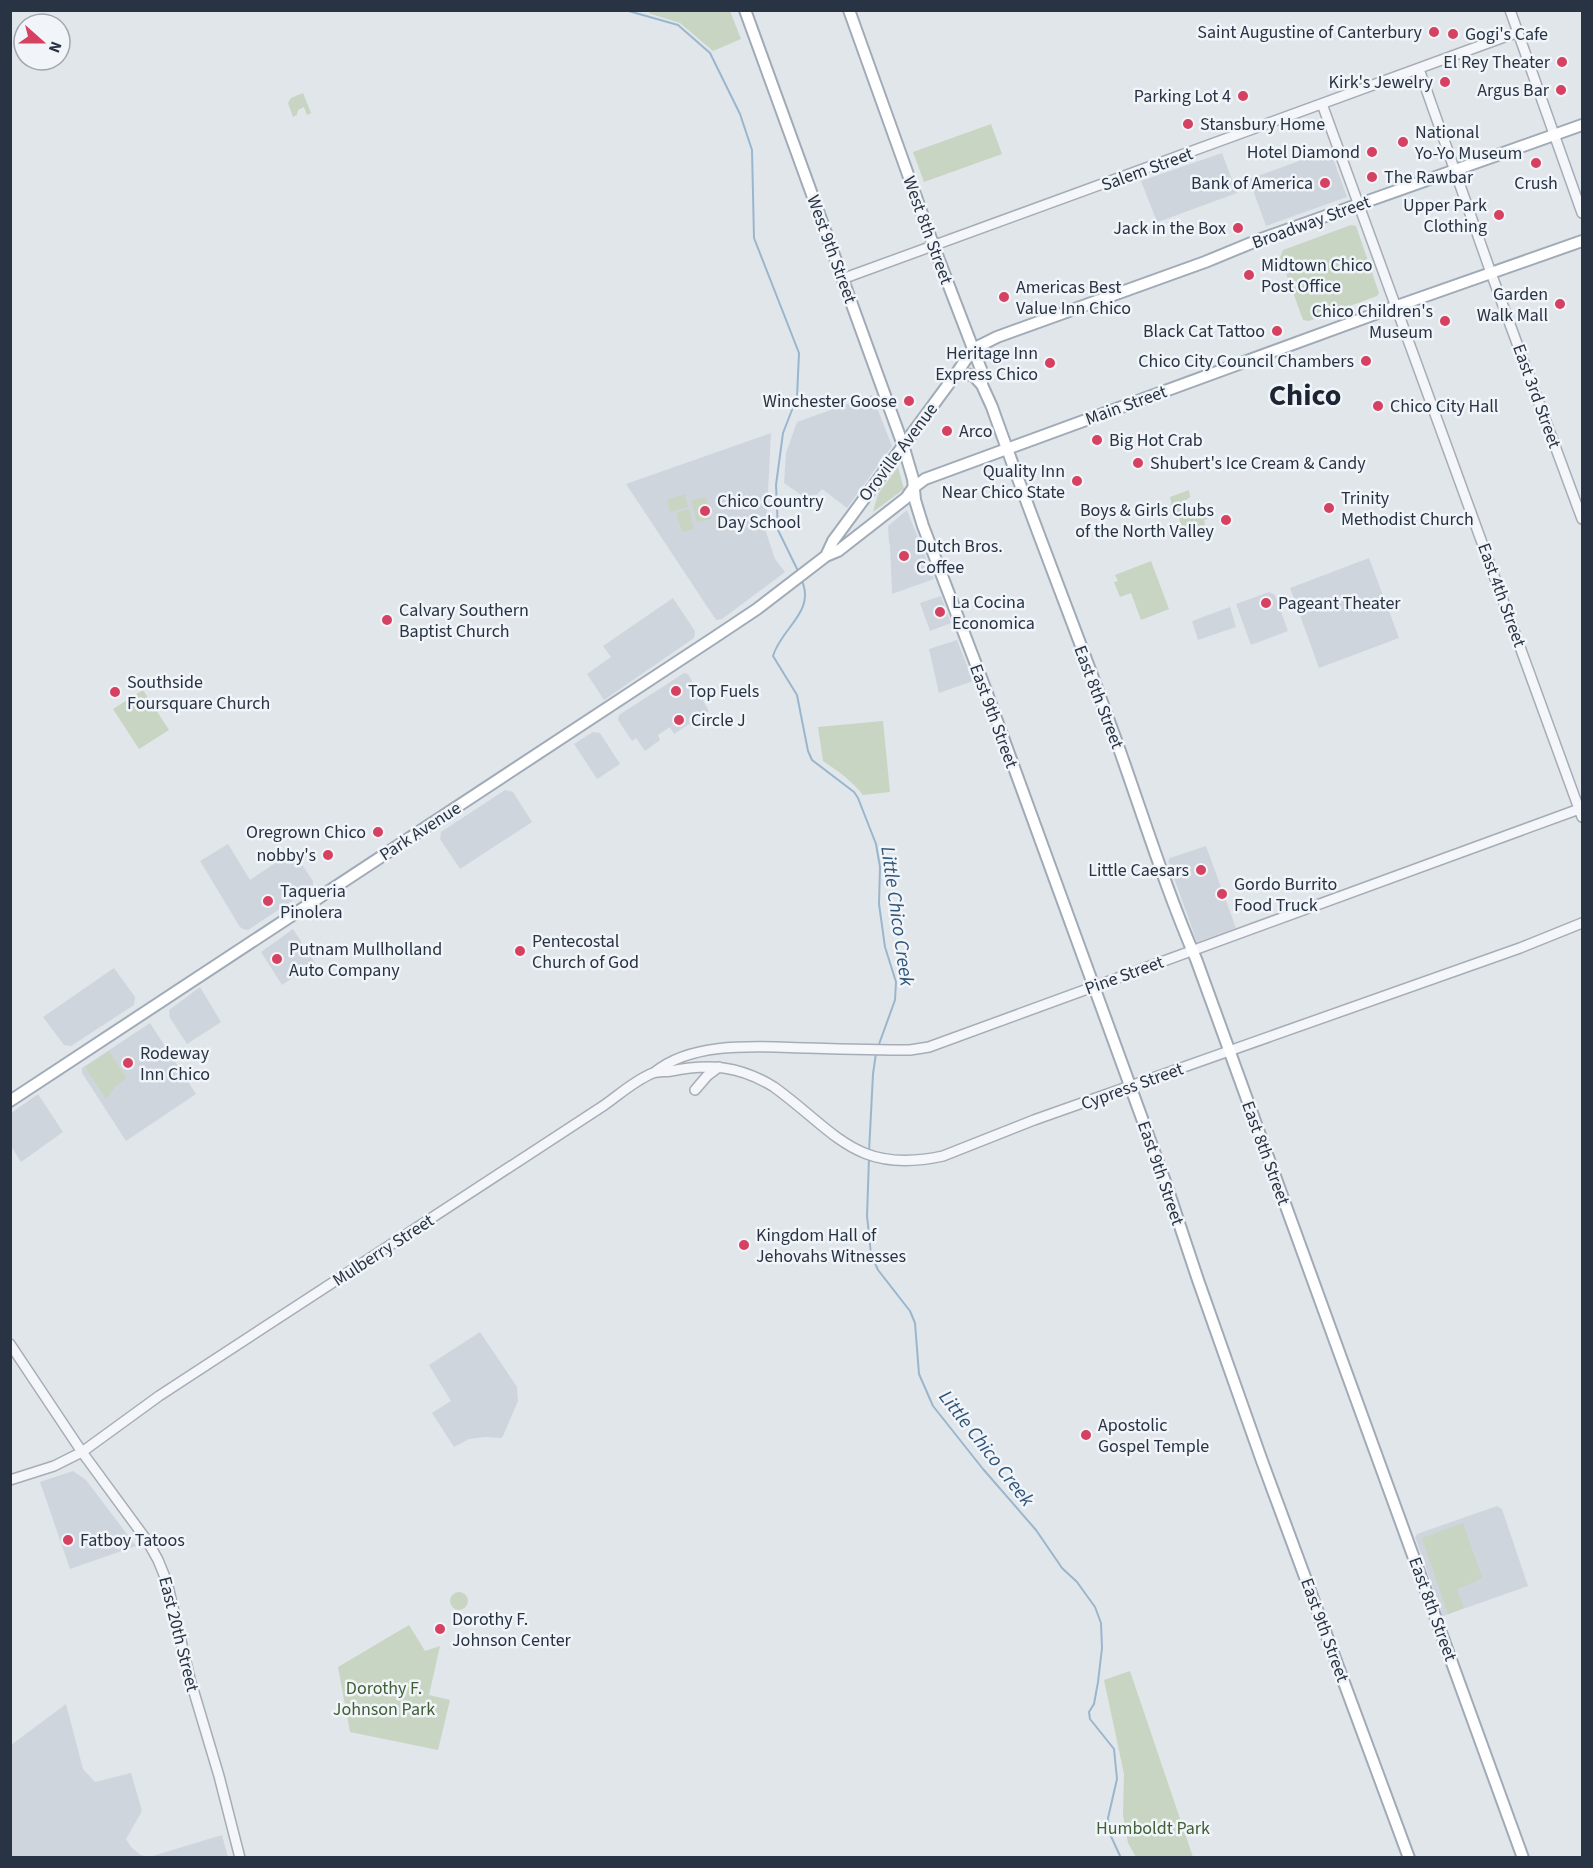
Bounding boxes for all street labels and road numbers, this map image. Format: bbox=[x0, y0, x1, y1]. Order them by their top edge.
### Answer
street label: Salem Street bbox=[1098, 141, 1196, 198]
street label: West 8th Street bbox=[896, 173, 959, 288]
street label: Broadway Street bbox=[1249, 189, 1374, 255]
street label: West 9th Street bbox=[800, 192, 863, 307]
street label: East 3rd Street bbox=[1506, 341, 1567, 452]
street label: Main Street bbox=[1082, 379, 1170, 432]
street label: Oroville Avenue bbox=[853, 398, 944, 507]
street label: East 4th Street bbox=[1471, 540, 1532, 651]
street label: East 8th Street bbox=[1067, 642, 1130, 753]
street label: East 9th Street bbox=[963, 661, 1024, 772]
street label: Park Avenue bbox=[375, 796, 466, 867]
street label: Pine Street bbox=[1081, 950, 1167, 1001]
street label: Cypress Street bbox=[1078, 1056, 1187, 1117]
street label: East 8th Street bbox=[1235, 1098, 1296, 1209]
street label: East 9th Street bbox=[1131, 1118, 1190, 1229]
street label: Mulberry Street bbox=[328, 1208, 439, 1293]
street label: East 8th Street bbox=[1402, 1554, 1463, 1665]
street label: East 20th Street bbox=[152, 1574, 205, 1694]
street label: East 9th Street bbox=[1294, 1575, 1355, 1686]

